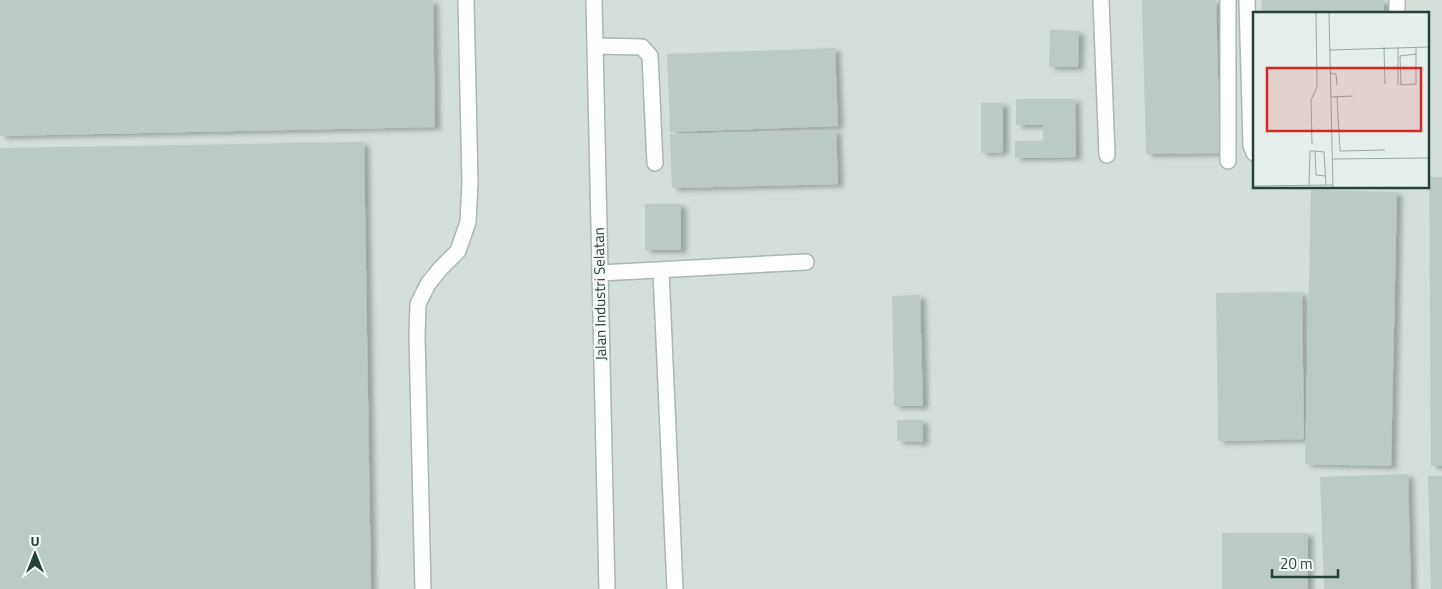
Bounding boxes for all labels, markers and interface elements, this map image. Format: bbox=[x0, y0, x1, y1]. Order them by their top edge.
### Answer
inset map bbox=[1253, 12, 1430, 189]
street label: Jalan Industri Selatan bbox=[587, 227, 612, 361]
north arrow bbox=[10, 529, 60, 579]
text: U bbox=[30, 530, 40, 551]
scale bar bbox=[1272, 546, 1338, 578]
text: 20 m bbox=[1280, 552, 1313, 575]

